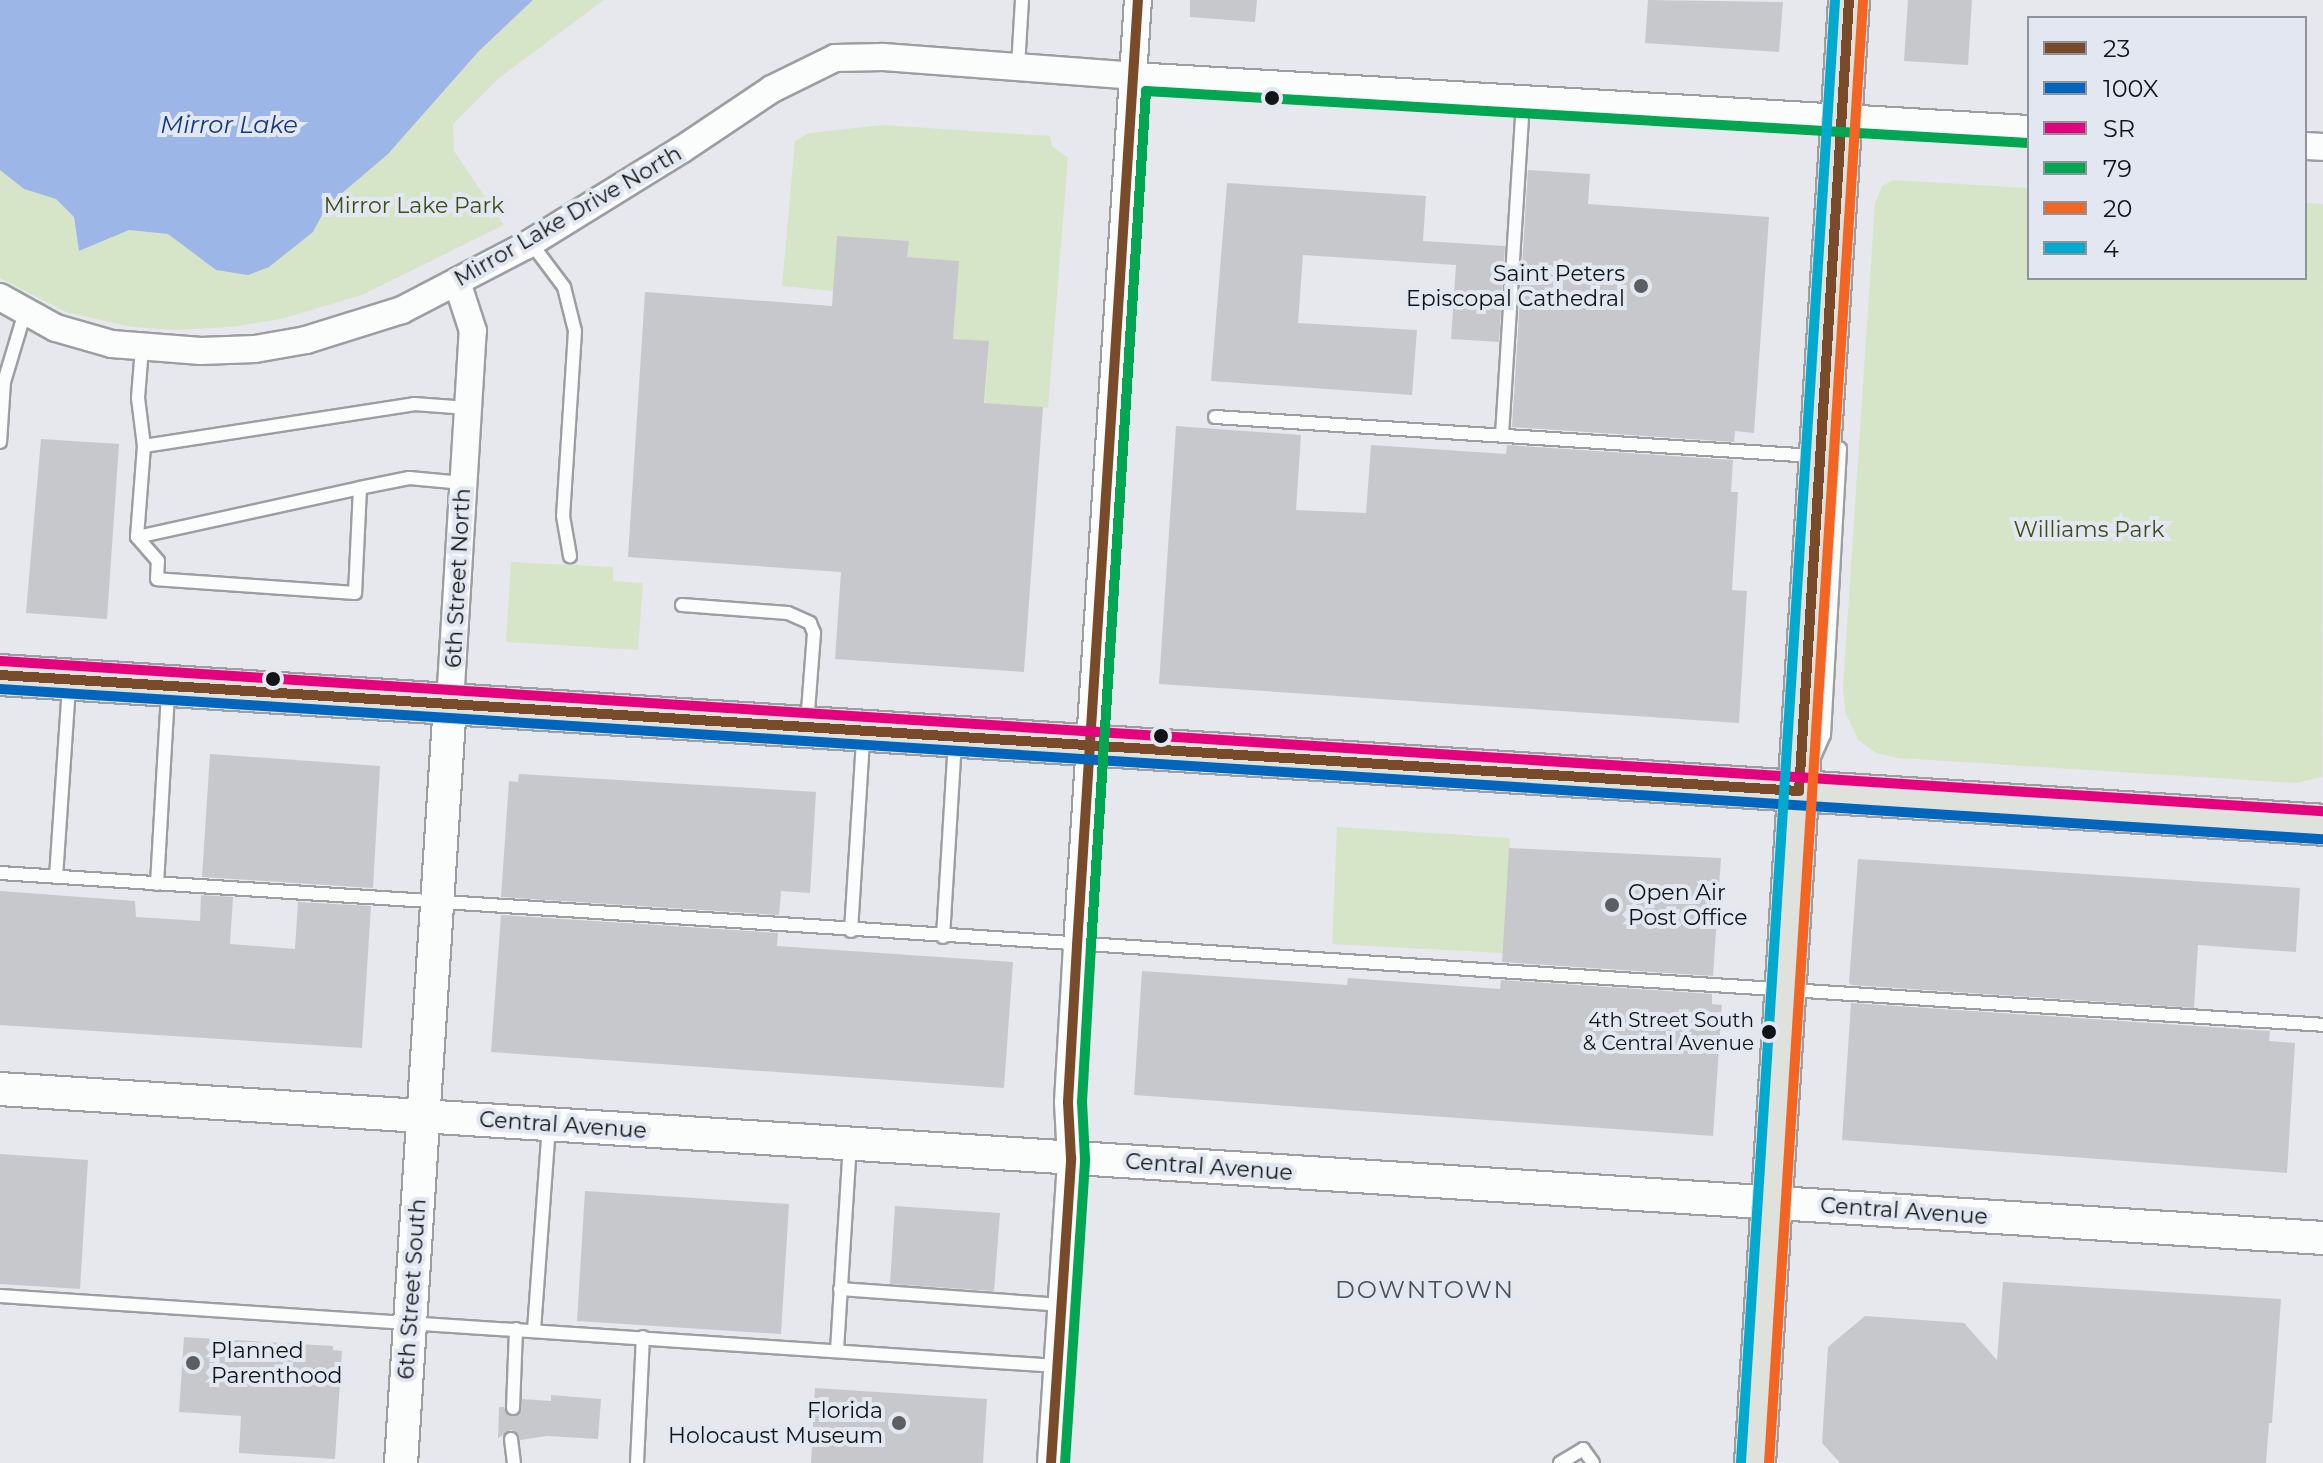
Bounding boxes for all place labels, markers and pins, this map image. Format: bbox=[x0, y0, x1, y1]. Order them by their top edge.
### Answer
unlabelled marker bbox=[1264, 90, 1280, 106]
place label: Saint Peters Episcopal Cathedral bbox=[1406, 260, 1625, 312]
marker: Saint Peters Episcopal Cathedral bbox=[1632, 277, 1650, 295]
unlabelled marker bbox=[265, 671, 281, 687]
unlabelled marker bbox=[1153, 728, 1169, 744]
place label: Open Air Post Office bbox=[1628, 879, 1748, 930]
marker: Open Air Post Office bbox=[1603, 896, 1621, 914]
place label: 4th Street South & Central Avenue bbox=[1583, 1008, 1754, 1055]
marker: 4th Street South & Central Avenue bbox=[1761, 1024, 1777, 1040]
place label: Planned Parenthood bbox=[211, 1337, 342, 1388]
marker: Planned Parenthood bbox=[182, 1352, 204, 1374]
place label: Florida Holocaust Museum bbox=[668, 1397, 883, 1448]
marker: Florida Holocaust Museum bbox=[890, 1414, 908, 1432]

